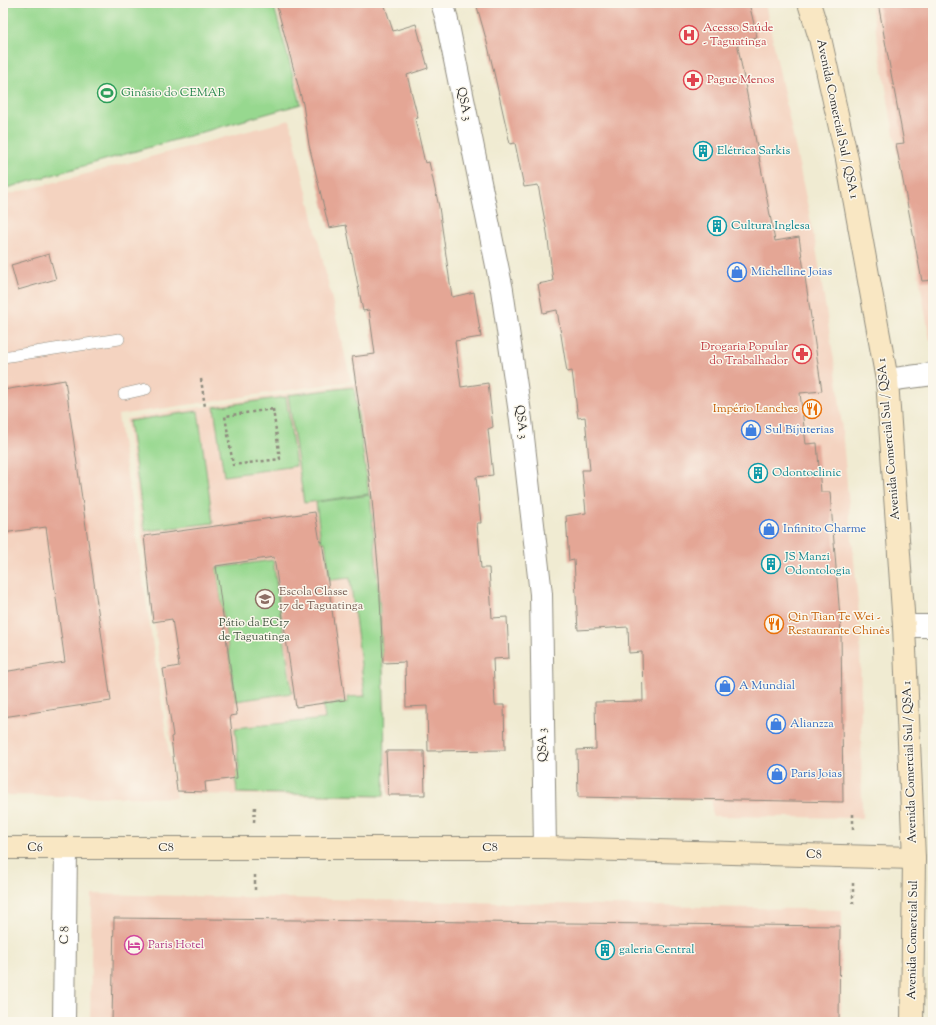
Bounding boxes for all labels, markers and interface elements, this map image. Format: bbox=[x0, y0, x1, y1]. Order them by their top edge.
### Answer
place label: Acesso Saúde - Taguatinga bbox=[703, 19, 774, 51]
hospital icon: Acesso Saúde - Taguatinga bbox=[678, 24, 700, 46]
street label: Avenida Comercial Sul / QSA 1 bbox=[811, 38, 863, 200]
pharmacy icon: Pague Menos bbox=[682, 69, 704, 91]
place label: Pague Menos bbox=[707, 71, 775, 89]
sports icon: Ginásio do CEMAB bbox=[96, 82, 118, 104]
place label: Ginásio do CEMAB bbox=[121, 84, 226, 102]
street label: QSA 3 bbox=[452, 85, 476, 123]
building icon: Elétrica Sarkis bbox=[692, 140, 714, 162]
place label: Elétrica Sarkis bbox=[717, 142, 790, 160]
building icon: Cultura Inglesa bbox=[706, 215, 728, 237]
place label: Cultura Inglesa bbox=[731, 217, 811, 235]
shop icon: Michelline Joias bbox=[726, 261, 748, 283]
place label: Michelline Joias bbox=[751, 263, 832, 281]
place label: Drogaria Popular do Trabalhador bbox=[701, 338, 788, 370]
pharmacy icon: Drogaria Popular do Trabalhador bbox=[791, 343, 813, 365]
street label: Avenida Comercial Sul / QSA 1 bbox=[873, 357, 905, 521]
restaurant icon: Império Lanches bbox=[801, 398, 823, 420]
place label: Império Lanches bbox=[713, 400, 798, 418]
street label: QSA 3 bbox=[510, 404, 532, 440]
shop icon: Sul Bijuterias bbox=[740, 419, 762, 441]
place label: Sul Bijuterias bbox=[765, 421, 834, 439]
building icon: Odontoclinic bbox=[747, 462, 769, 484]
place label: Odontoclinic bbox=[772, 464, 842, 482]
shop icon: Infinito Charme bbox=[758, 518, 780, 540]
place label: Infinito Charme bbox=[783, 520, 867, 538]
place label: JS Manzi Odontologia bbox=[784, 548, 851, 580]
building icon: JS Manzi Odontologia bbox=[760, 553, 782, 575]
place label: Escola Classe 17 de Taguatinga bbox=[279, 583, 364, 615]
school or university icon: Escola Classe 17 de Taguatinga bbox=[254, 588, 276, 610]
place label: Qin Tian Te Wei - Restaurante Chinês bbox=[788, 608, 890, 640]
restaurant icon: Qin Tian Te Wei - Restaurante Chinês bbox=[763, 613, 785, 635]
park label: Pátio da EC17 de Taguatinga bbox=[218, 614, 290, 646]
shop icon: A Mundial bbox=[714, 675, 736, 697]
place label: A Mundial bbox=[739, 677, 796, 695]
street label: Avenida Comercial Sul / QSA 1 bbox=[898, 680, 922, 844]
shop icon: Alianzza bbox=[765, 713, 787, 735]
place label: Alianzza bbox=[790, 715, 834, 733]
street label: QSA 3 bbox=[534, 728, 552, 762]
shop icon: Paris Joias bbox=[766, 763, 788, 785]
place label: Paris Joias bbox=[791, 765, 842, 783]
street label: C6 bbox=[27, 839, 43, 857]
street label: C8 bbox=[158, 839, 174, 857]
street label: C8 bbox=[482, 839, 498, 857]
street label: C8 bbox=[806, 846, 822, 864]
street label: Avenida Comercial Sul bbox=[903, 880, 923, 1000]
street label: C 8 bbox=[56, 926, 74, 944]
hotel icon: Paris Hotel bbox=[123, 934, 145, 956]
place label: Paris Hotel bbox=[148, 936, 205, 954]
building icon: galeria Central bbox=[594, 939, 616, 961]
place label: galeria Central bbox=[619, 941, 695, 959]

